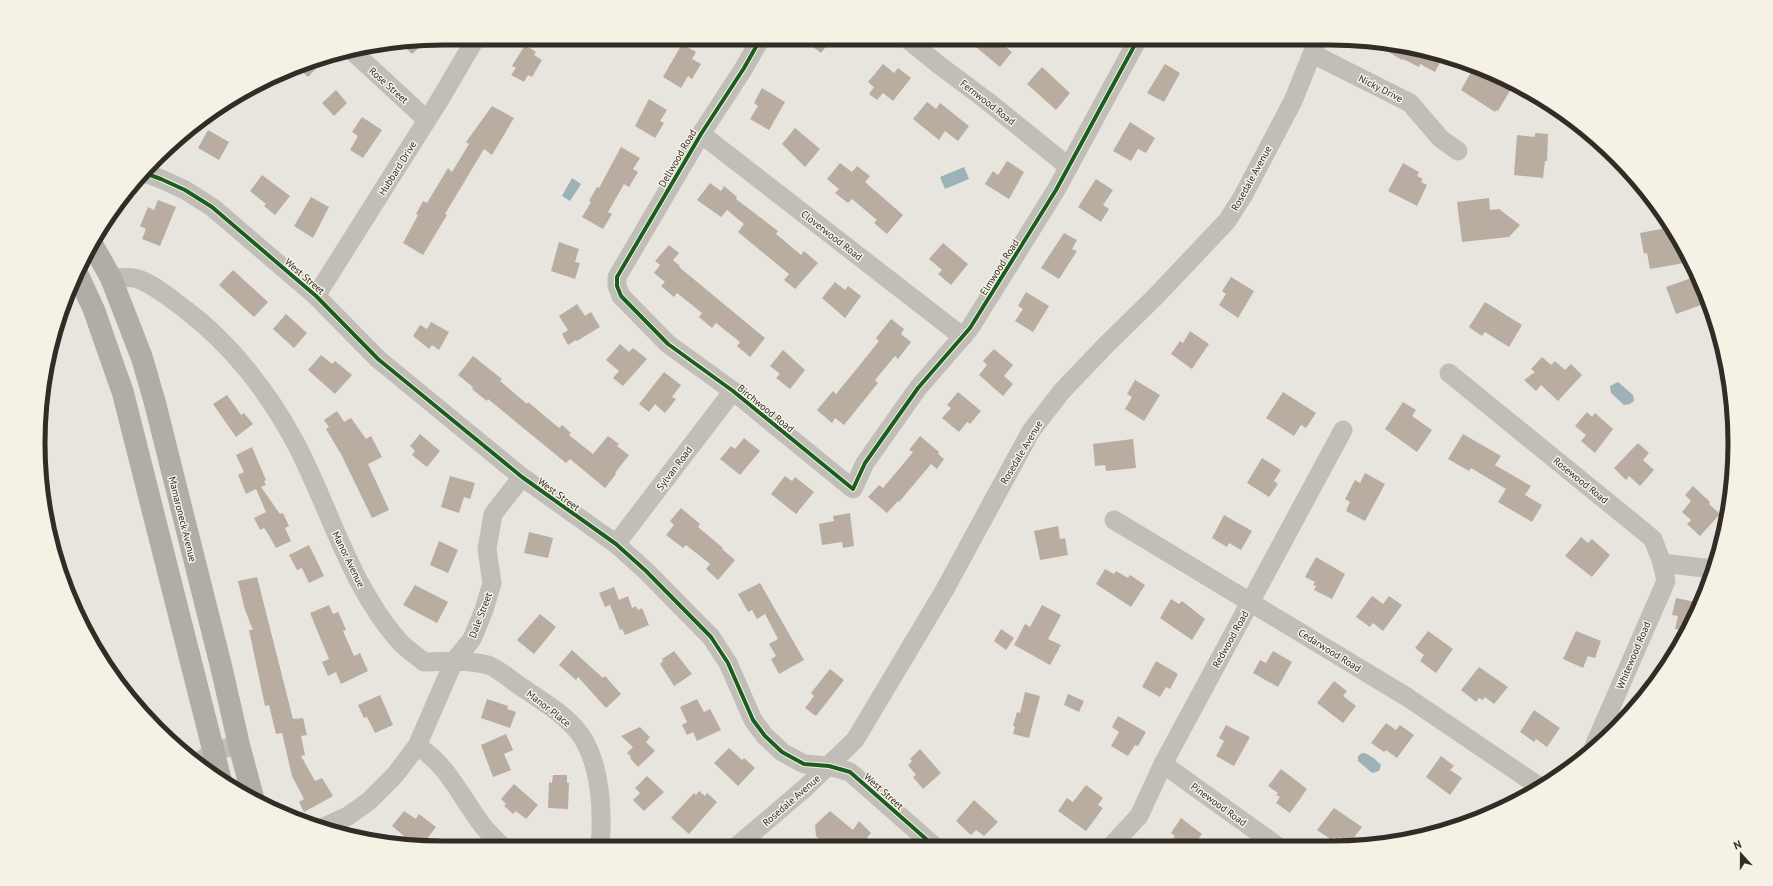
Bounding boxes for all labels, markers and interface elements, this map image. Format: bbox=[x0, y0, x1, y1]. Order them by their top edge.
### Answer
street label: Rose Street bbox=[366, 64, 411, 107]
street label: Nicky Drive bbox=[1356, 72, 1405, 105]
street label: Fernwood Road bbox=[958, 77, 1018, 128]
street label: Dellwood Road bbox=[656, 127, 699, 189]
street label: Hubbard Drive bbox=[376, 139, 419, 198]
street label: Rosedale Avenue bbox=[1228, 144, 1275, 213]
street label: Cloverwood Road bbox=[798, 207, 865, 263]
street label: Elmwood Road bbox=[977, 237, 1022, 298]
street label: West Street bbox=[282, 255, 328, 298]
street label: Birchwood Road bbox=[735, 382, 797, 435]
street label: Rosedale Avenue bbox=[997, 418, 1046, 486]
street label: Sylvan Road bbox=[654, 444, 695, 493]
street label: Rosewood Road bbox=[1550, 454, 1611, 507]
street label: Mamaroneck Avenue bbox=[166, 475, 199, 563]
street label: West Street bbox=[535, 475, 583, 514]
street label: Manor Avenue bbox=[329, 529, 368, 589]
street label: Dale Street bbox=[466, 590, 495, 640]
street label: Redwood Road bbox=[1209, 608, 1251, 670]
street label: Whitewood Road bbox=[1613, 620, 1653, 691]
street label: Cedarwood Road bbox=[1296, 626, 1363, 675]
street label: Manor Place bbox=[524, 687, 573, 730]
street label: West Street bbox=[861, 770, 907, 813]
street label: Rosedale Avenue bbox=[760, 772, 823, 829]
street label: Pinewood Road bbox=[1188, 780, 1249, 829]
north arrow bbox=[1721, 834, 1761, 874]
text: N bbox=[1732, 837, 1743, 852]

